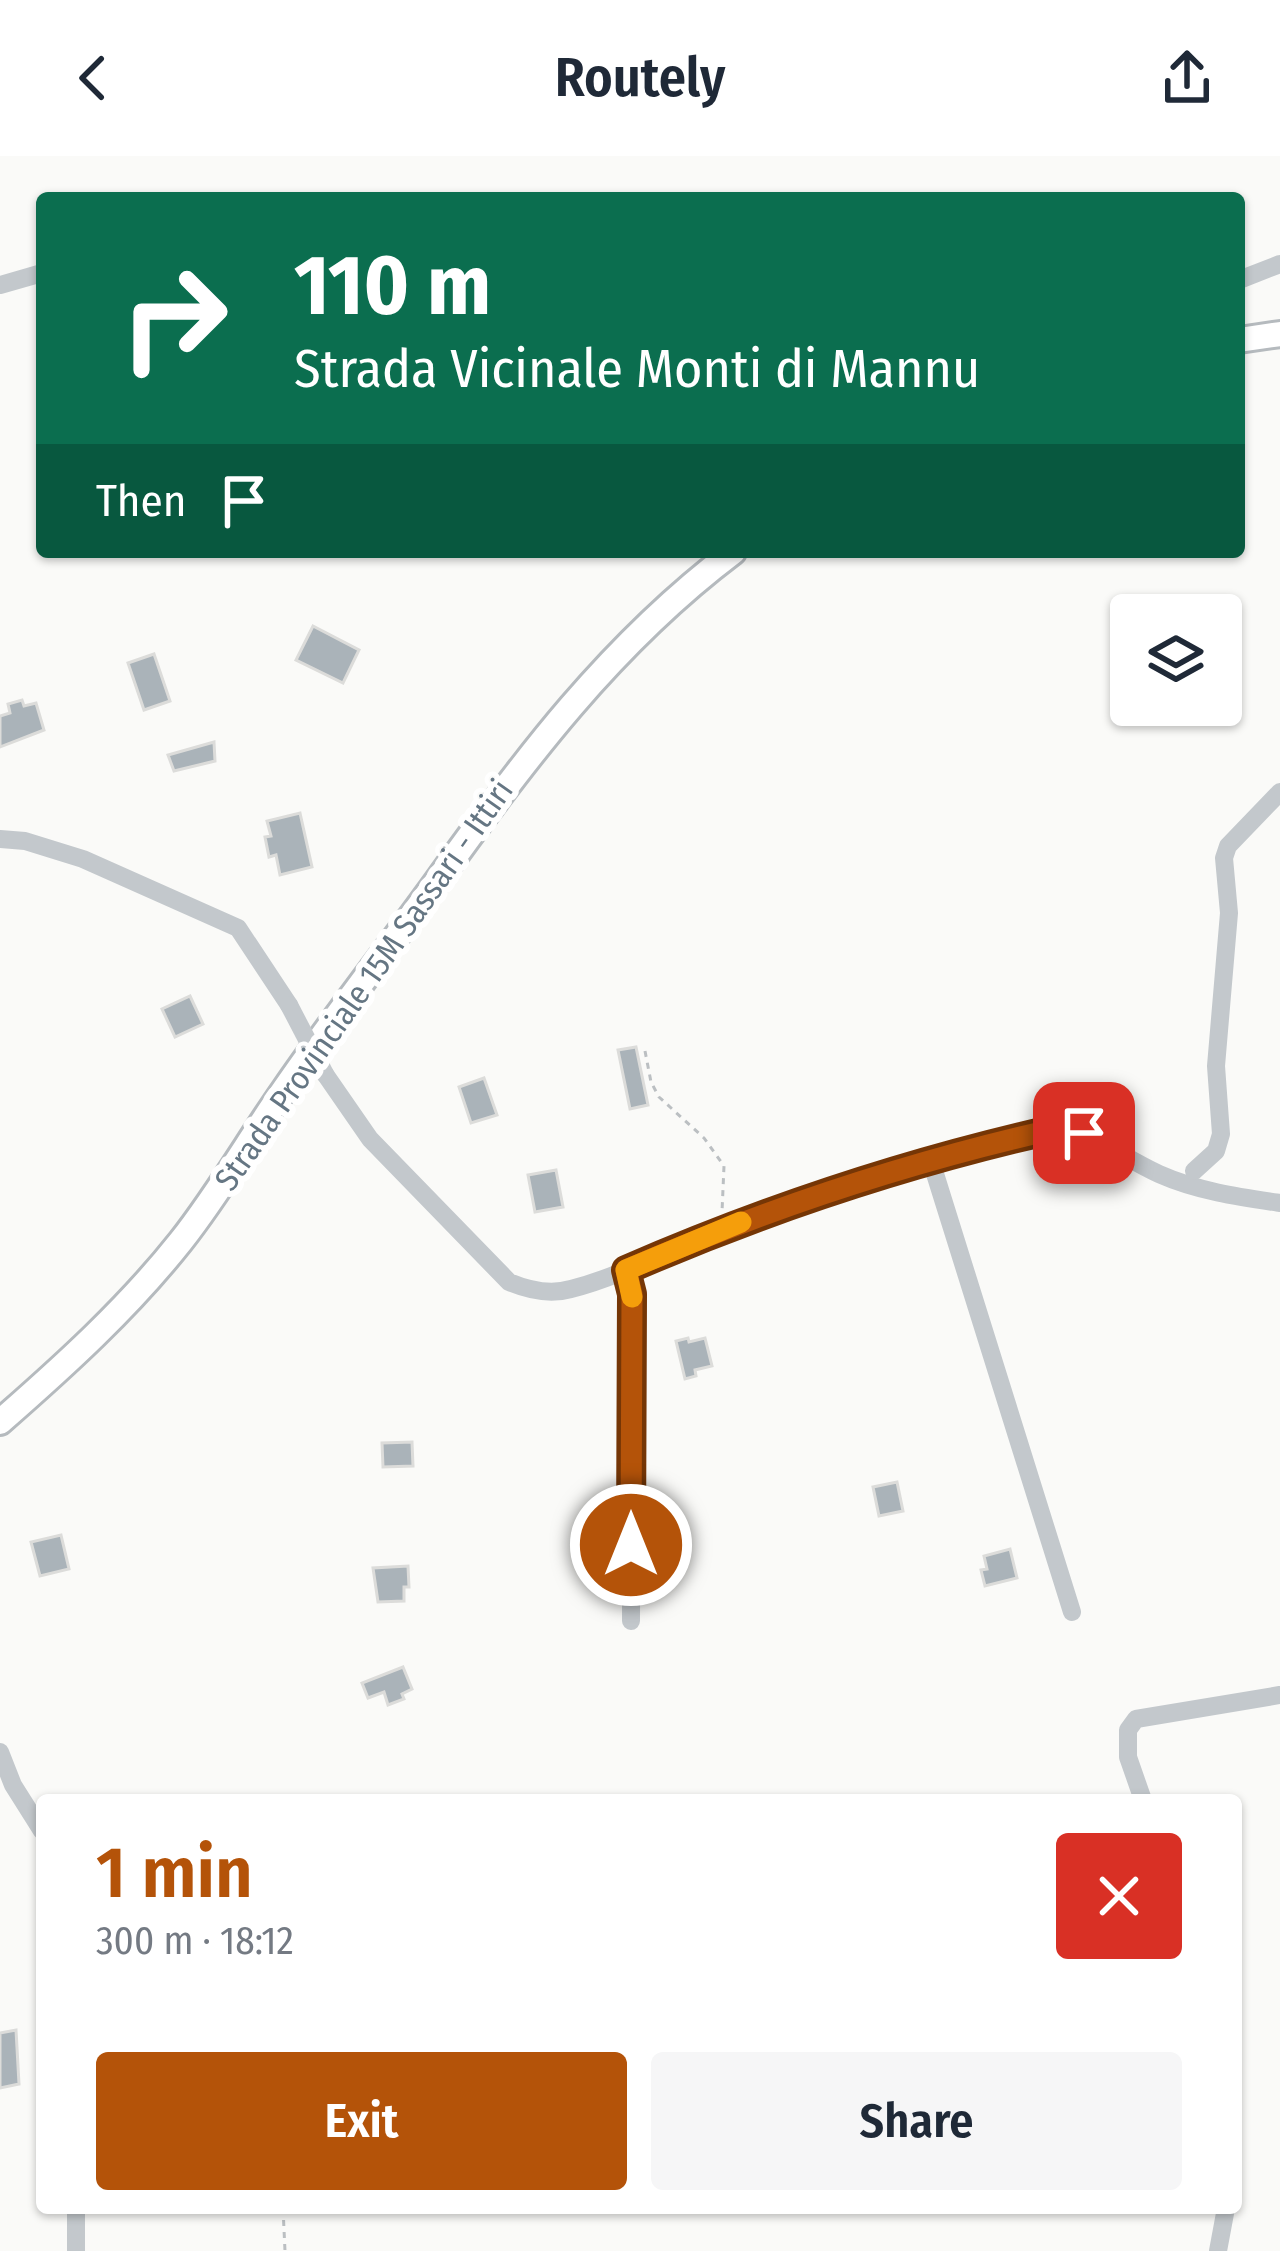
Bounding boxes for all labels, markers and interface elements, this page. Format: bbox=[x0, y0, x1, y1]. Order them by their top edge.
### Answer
icon: back bbox=[60, 45, 126, 111]
icon: share bbox=[1154, 45, 1220, 111]
text: Routely bbox=[555, 46, 725, 110]
text: 110 m bbox=[294, 235, 491, 336]
icon: right bbox=[96, 240, 252, 396]
text: Strada Vicinale Monti di Mannu bbox=[294, 337, 980, 401]
icon: arrive bbox=[211, 468, 277, 534]
text: Then bbox=[96, 474, 187, 528]
map controls bbox=[1110, 594, 1242, 726]
button: layers bbox=[1110, 594, 1242, 726]
street label: Strada Provinciale 15M Sassari - Ittiri bbox=[206, 772, 522, 1198]
pin bbox=[1033, 1082, 1135, 1184]
icon: arrive bbox=[1051, 1100, 1117, 1166]
position arrow bbox=[568, 1482, 694, 1608]
text: 1 min bbox=[96, 1830, 253, 1916]
button: close bbox=[1056, 1833, 1182, 1959]
text: 300 m · 18:12 bbox=[96, 1918, 294, 1964]
button: Exit bbox=[96, 2052, 627, 2190]
button: Share bbox=[651, 2052, 1182, 2190]

